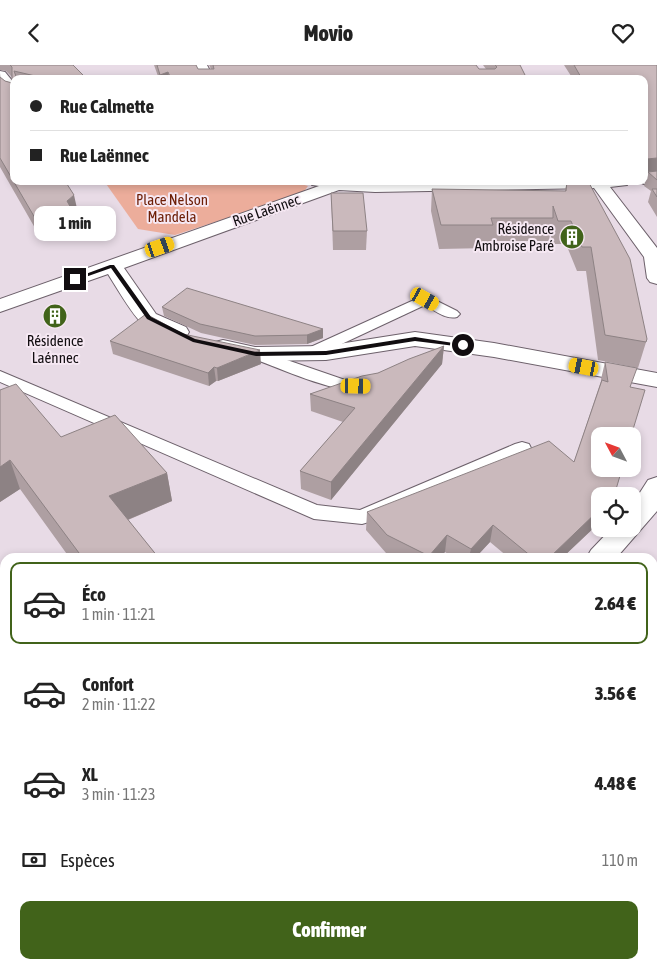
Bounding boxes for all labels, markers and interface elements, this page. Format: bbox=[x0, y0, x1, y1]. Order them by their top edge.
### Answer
icon: back bbox=[20, 19, 48, 47]
icon: heart bbox=[609, 19, 637, 47]
text: Movio bbox=[304, 20, 353, 46]
text: Rue Calmette bbox=[60, 95, 154, 117]
text: Rue Laënnec bbox=[60, 144, 149, 166]
street label: Rue Laënnec bbox=[230, 190, 302, 229]
park label: Place Nelson Mandela bbox=[136, 191, 208, 225]
callout: 1 min bbox=[34, 207, 116, 241]
text: 1 min bbox=[59, 214, 91, 232]
place label: Résidence Ambroise Paré bbox=[474, 220, 554, 254]
building icon: Résidence Ambroise Paré bbox=[559, 224, 585, 250]
car bbox=[143, 235, 176, 259]
route end bbox=[64, 268, 86, 290]
car bbox=[408, 285, 441, 313]
building icon: Résidence Laénnec bbox=[42, 303, 68, 329]
place label: Résidence Laénnec bbox=[27, 332, 83, 366]
route start bbox=[452, 334, 474, 356]
car bbox=[567, 357, 600, 377]
car bbox=[340, 378, 371, 394]
north arrow bbox=[591, 427, 641, 477]
map controls bbox=[591, 427, 641, 537]
button: locate bbox=[591, 487, 641, 537]
icon: car bbox=[22, 581, 67, 626]
text: Éco bbox=[82, 583, 106, 605]
text: 2.64 € bbox=[595, 592, 636, 614]
text: 1 min · 11:21 bbox=[82, 605, 155, 623]
icon: car bbox=[22, 671, 67, 716]
text: Confort bbox=[82, 673, 134, 695]
text: 3.56 € bbox=[595, 682, 636, 704]
text: 2 min · 11:22 bbox=[82, 695, 155, 713]
icon: car bbox=[22, 761, 67, 806]
text: XL bbox=[82, 763, 98, 785]
text: 4.48 € bbox=[595, 772, 636, 794]
text: 3 min · 11:23 bbox=[82, 785, 155, 803]
icon: cash bbox=[20, 846, 48, 874]
text: Espèces bbox=[60, 849, 115, 871]
text: 110 m bbox=[602, 851, 638, 869]
button: Confirmer bbox=[20, 901, 638, 959]

